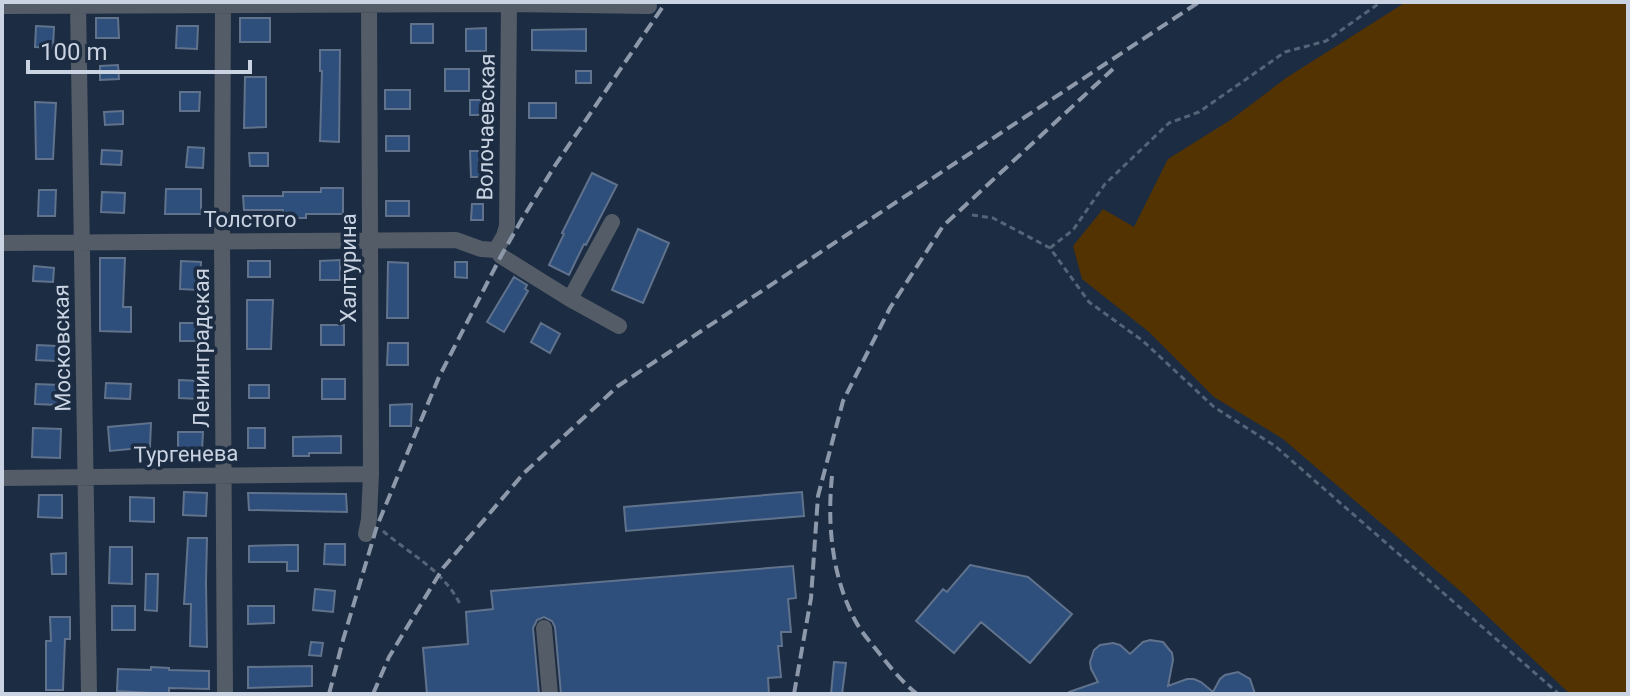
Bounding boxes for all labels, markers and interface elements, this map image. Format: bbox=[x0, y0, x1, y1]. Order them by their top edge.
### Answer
scale bar bbox=[28, 24, 250, 74]
text: 100 m bbox=[40, 38, 107, 66]
street label: Волочаевская bbox=[472, 53, 500, 201]
street label: Толстого bbox=[204, 207, 296, 232]
street label: Халтурина bbox=[336, 213, 361, 323]
street label: Ленинградская bbox=[189, 268, 214, 428]
street label: Московская bbox=[48, 284, 76, 412]
street label: Тургенева bbox=[133, 441, 239, 467]

